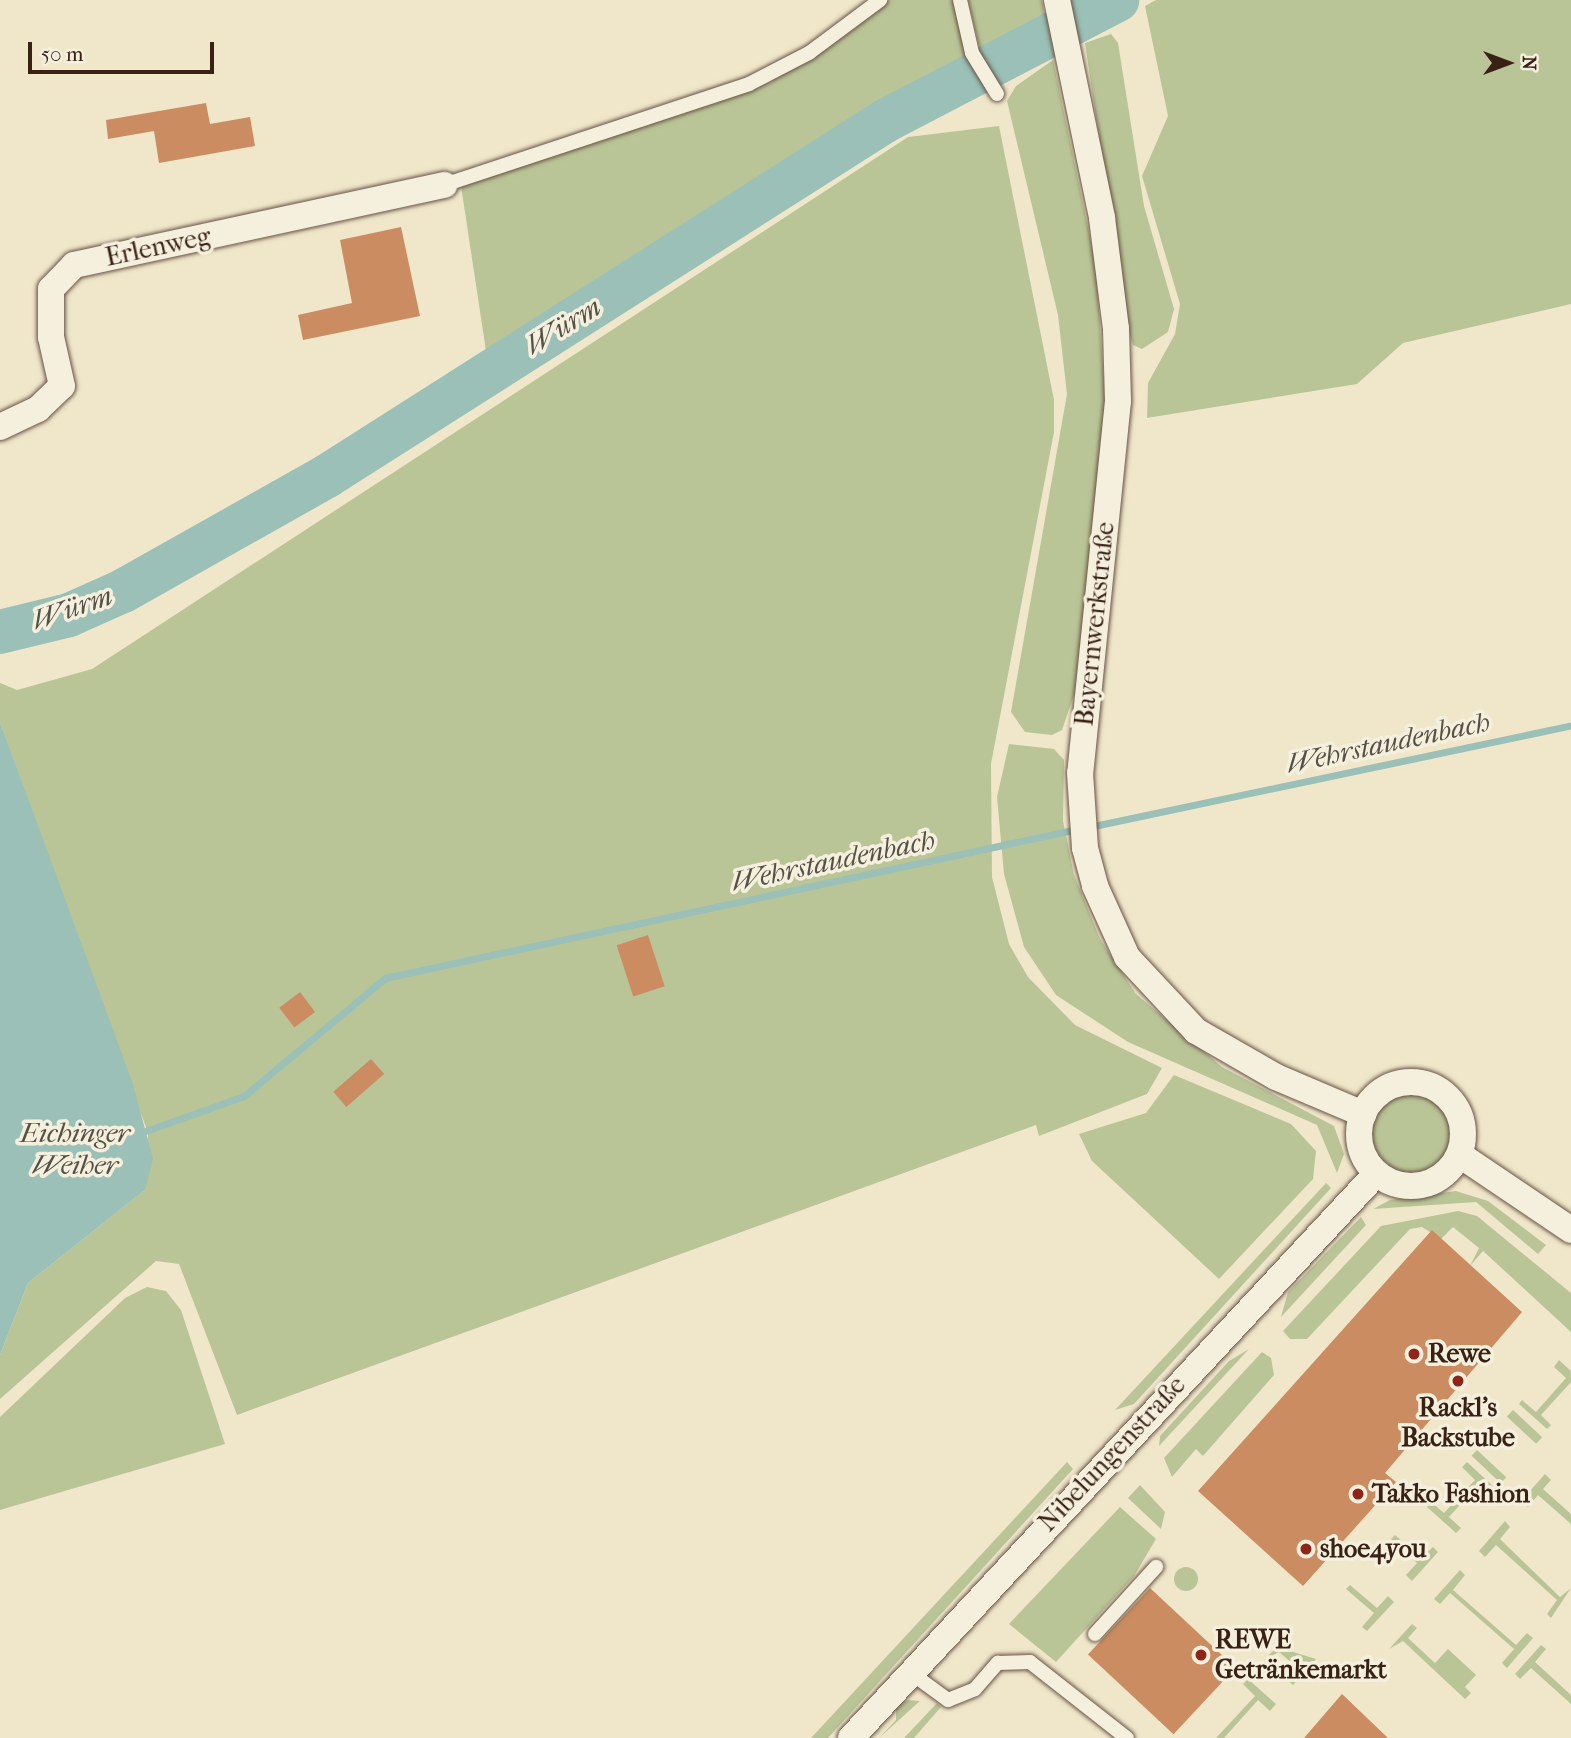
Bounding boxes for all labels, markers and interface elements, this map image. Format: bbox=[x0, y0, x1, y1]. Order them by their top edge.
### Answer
scale bar bbox=[32, 28, 217, 72]
north arrow bbox=[1473, 28, 1543, 98]
text: 50 m bbox=[41, 42, 84, 66]
text: N bbox=[1518, 56, 1540, 70]
street label: Erlenweg bbox=[103, 221, 213, 273]
water label: Würm bbox=[519, 290, 607, 362]
street label: Bayernwerkstraße bbox=[1069, 520, 1121, 728]
water label: Würm bbox=[27, 579, 117, 637]
water label: Wehrstaudenbach bbox=[1283, 705, 1493, 781]
water label: Wehrstaudenbach bbox=[728, 823, 938, 899]
water label: Eichinger Weiher bbox=[20, 1116, 130, 1182]
place label: Rewe bbox=[1428, 1338, 1491, 1370]
marker: Rewe bbox=[1406, 1346, 1422, 1362]
street label: Nibelungenstraße bbox=[1032, 1370, 1192, 1538]
marker: Rackl's Backstube bbox=[1450, 1373, 1466, 1389]
place label: Rackl's Backstube bbox=[1401, 1392, 1515, 1454]
place label: Takko Fashion bbox=[1372, 1478, 1530, 1510]
marker: Takko Fashion bbox=[1350, 1486, 1366, 1502]
place label: shoe4you bbox=[1320, 1533, 1426, 1565]
marker: shoe4you bbox=[1298, 1541, 1314, 1557]
place label: REWE Getränkemarkt bbox=[1215, 1624, 1387, 1686]
marker: REWE Getränkemarkt bbox=[1193, 1647, 1209, 1663]

